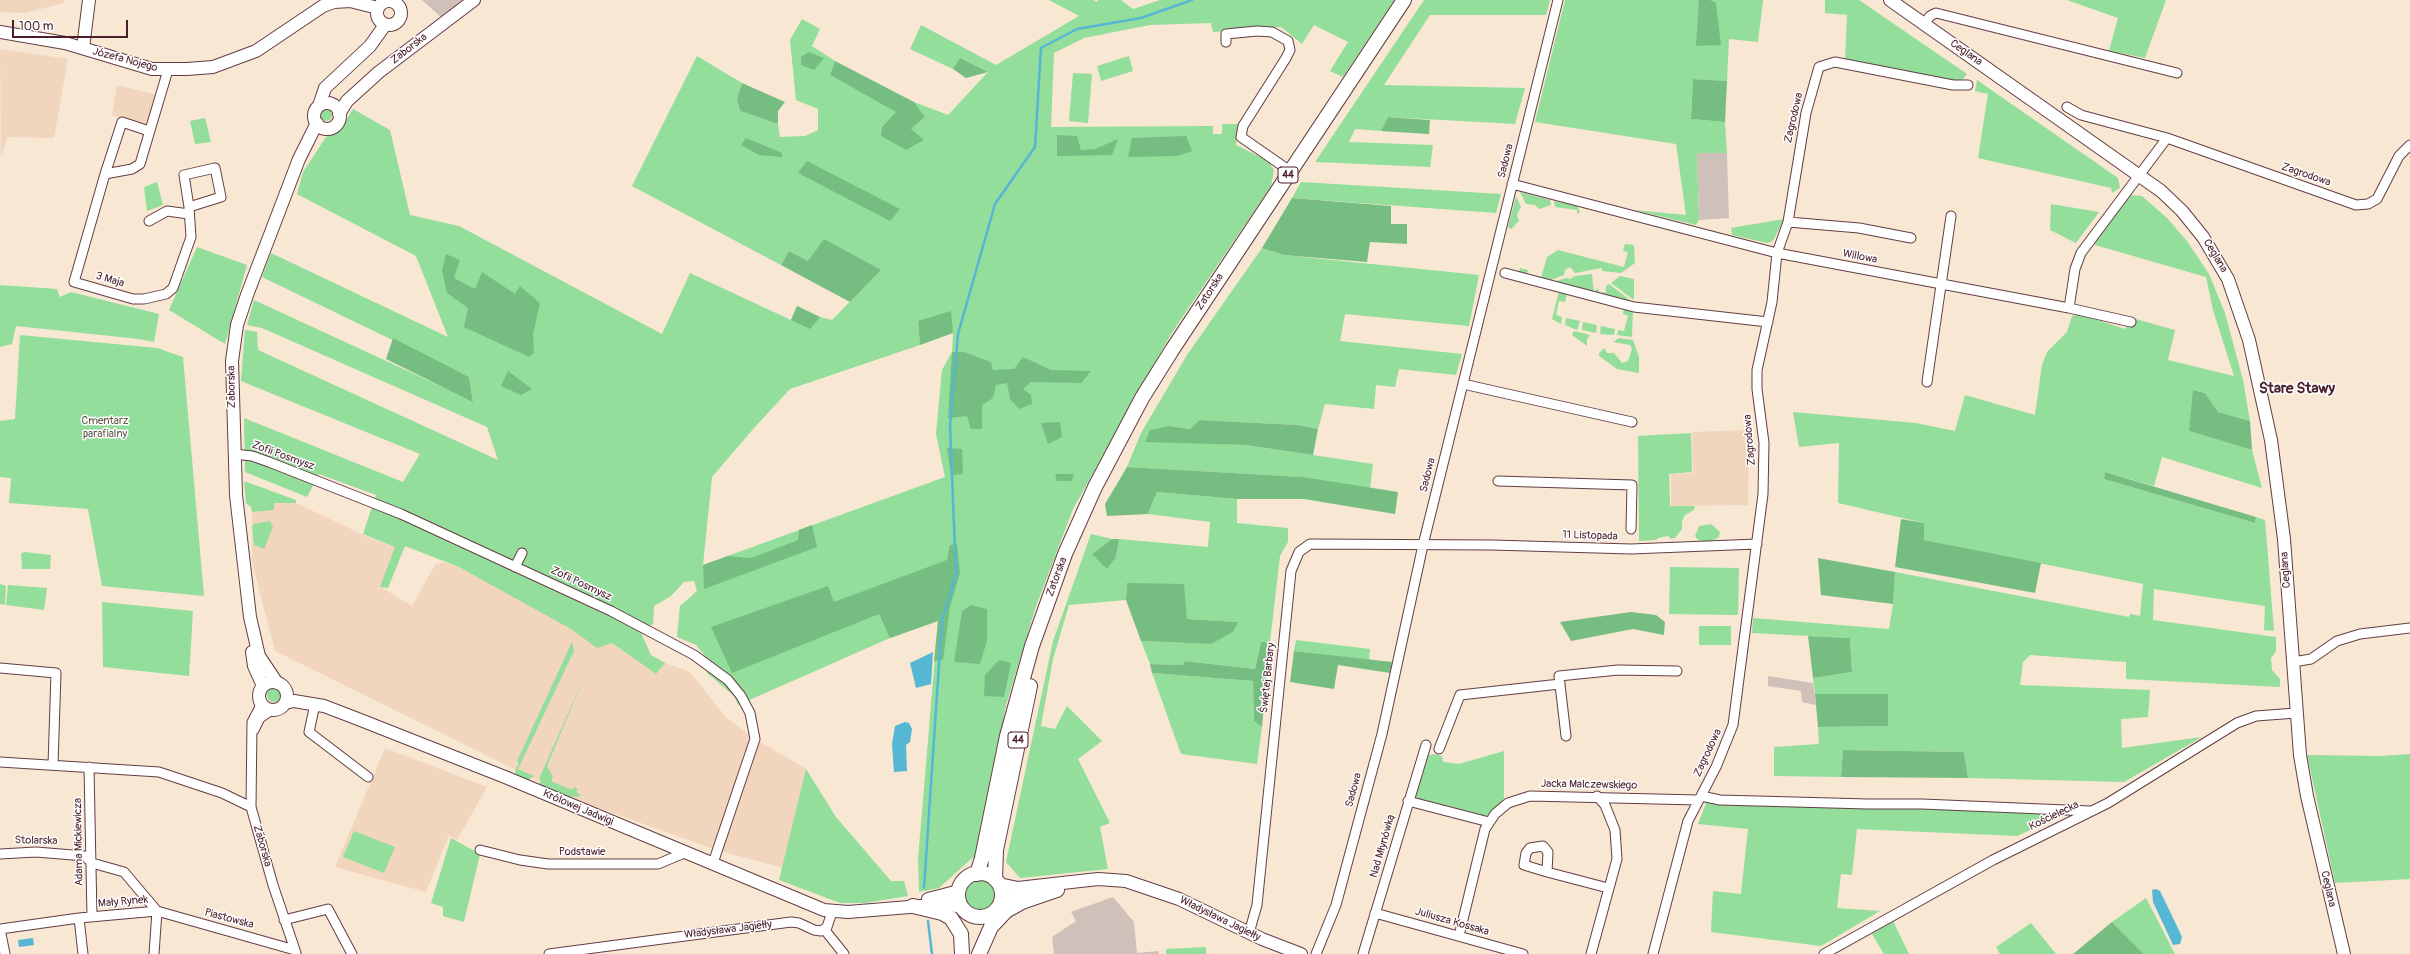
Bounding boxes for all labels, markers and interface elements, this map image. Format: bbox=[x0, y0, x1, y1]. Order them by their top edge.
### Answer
scale bar bbox=[14, 12, 130, 38]
text: 100 m bbox=[19, 19, 53, 34]
street label: Zaborska bbox=[388, 31, 430, 67]
street label: Ceglana bbox=[1947, 37, 1985, 69]
street label: Józefa Nojego bbox=[91, 45, 159, 75]
street label: Zagrodowa bbox=[1782, 92, 1806, 144]
street label: Sadowa bbox=[1495, 142, 1517, 180]
street label: Zagrodowa bbox=[2280, 160, 2332, 190]
road number: 44 bbox=[1278, 167, 1298, 183]
street label: Ceglana bbox=[2200, 237, 2230, 275]
street label: Willowa bbox=[1842, 247, 1878, 267]
street label: 3 Maja bbox=[94, 270, 126, 290]
street label: Zatorska bbox=[1193, 271, 1227, 313]
street label: Zaborska bbox=[225, 366, 239, 408]
district label: Stare Stawy bbox=[2259, 380, 2335, 398]
park label: Cmentarz parafialny bbox=[81, 414, 129, 440]
street label: Zagrodowa bbox=[1741, 414, 1759, 466]
street label: Zofii Posmysz bbox=[250, 439, 316, 473]
street label: Sadowa bbox=[1417, 456, 1439, 494]
street label: 11 Listopada bbox=[1562, 528, 1618, 544]
street label: Ceglana bbox=[2278, 551, 2294, 589]
street label: Zatorska bbox=[1044, 555, 1070, 599]
street label: Zofii Posmysz bbox=[548, 564, 614, 604]
street label: Świętej Barbary bbox=[1258, 642, 1278, 714]
street label: Zagrodowa bbox=[1691, 727, 1725, 779]
road number: 44 bbox=[1008, 732, 1028, 748]
street label: Sadowa bbox=[1343, 771, 1365, 809]
street label: Jacka Malczewskiego bbox=[1541, 778, 1637, 792]
street label: Królowej Jadwigi bbox=[541, 787, 615, 829]
street label: Adama Mickiewicza bbox=[72, 798, 86, 886]
street label: Kościelecka bbox=[2027, 798, 2081, 834]
street label: Nad Młynówką bbox=[1368, 813, 1398, 879]
street label: Zaborska bbox=[250, 824, 274, 868]
street label: Stolarska bbox=[14, 834, 58, 848]
street label: Podstawie bbox=[559, 845, 605, 859]
street label: Ceglana bbox=[2317, 870, 2339, 908]
street label: Mały Rynek bbox=[97, 893, 149, 911]
street label: Władysława Jagiełły bbox=[1177, 894, 1263, 944]
street label: Juliusza Kossaka bbox=[1414, 905, 1490, 939]
street label: Piastowska bbox=[203, 906, 255, 932]
street label: Władysława Jagiełły bbox=[683, 918, 773, 942]

